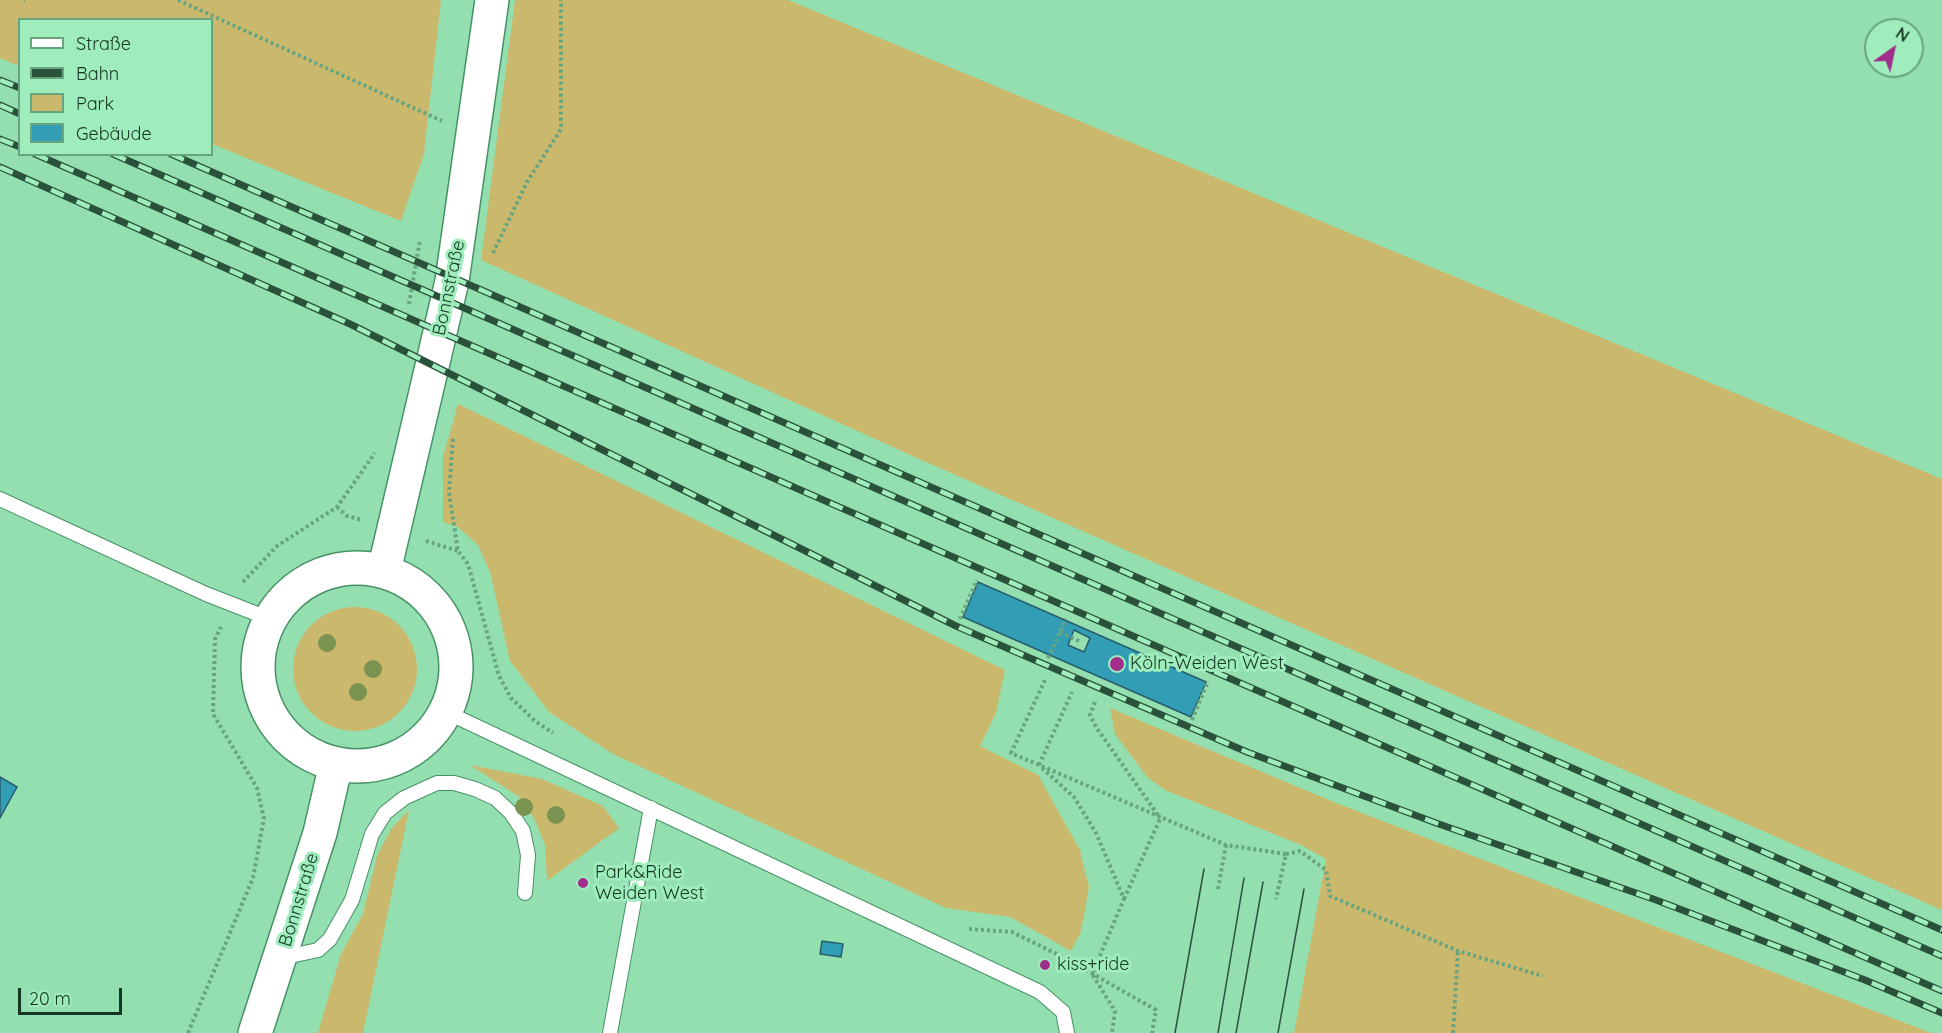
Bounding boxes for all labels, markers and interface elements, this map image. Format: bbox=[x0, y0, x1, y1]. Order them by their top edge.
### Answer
legend bbox=[18, 18, 213, 156]
north arrow bbox=[1864, 18, 1924, 78]
text: N bbox=[1892, 23, 1913, 46]
text: Straße bbox=[76, 32, 131, 55]
text: Bahn bbox=[76, 62, 119, 85]
text: Park bbox=[76, 92, 114, 115]
text: Gebäude bbox=[76, 122, 152, 145]
street label: Bonnstraße bbox=[428, 238, 470, 338]
place label: Köln-Weiden West bbox=[1130, 653, 1284, 675]
marker: Köln-Weiden West bbox=[1108, 655, 1126, 673]
street label: Bonnstraße bbox=[275, 851, 323, 949]
place label: Park&Ride Weiden West bbox=[595, 862, 704, 904]
marker: Park&Ride Weiden West bbox=[576, 876, 590, 890]
place label: kiss+ride bbox=[1057, 954, 1129, 976]
marker: kiss+ride bbox=[1038, 958, 1052, 972]
scale bar bbox=[21, 976, 124, 1014]
text: 20 m bbox=[29, 987, 71, 1010]

